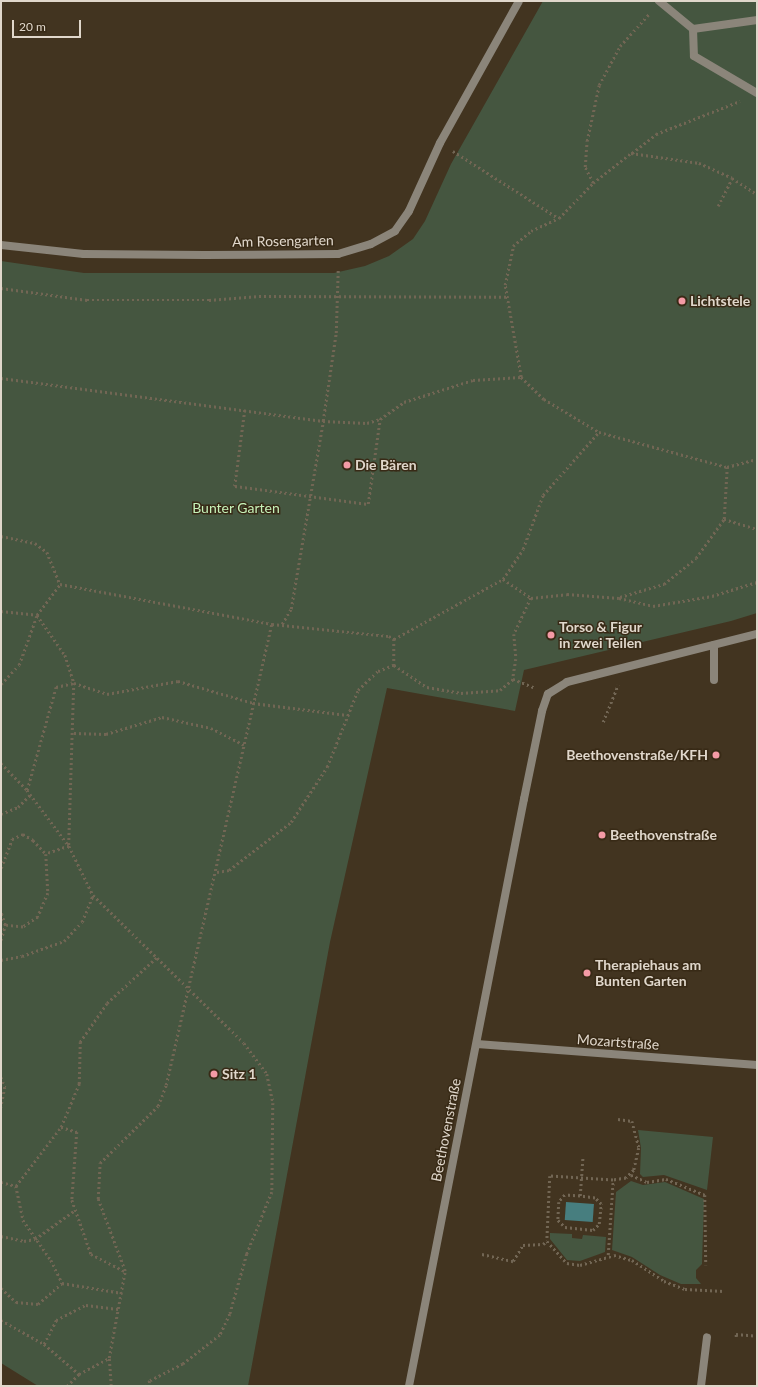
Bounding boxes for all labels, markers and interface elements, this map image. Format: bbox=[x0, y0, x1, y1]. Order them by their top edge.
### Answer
scale bar bbox=[14, 12, 83, 38]
text: 20 m bbox=[19, 19, 46, 34]
street label: Am Rosengarten bbox=[232, 232, 334, 250]
place label: Lichtstele bbox=[690, 293, 750, 309]
marker: Lichtstele bbox=[677, 296, 687, 306]
place label: Die Bären bbox=[355, 457, 417, 473]
marker: Die Bären bbox=[342, 460, 352, 470]
park label: Bunter Garten bbox=[192, 500, 280, 516]
place label: Torso & Figur in zwei Teilen bbox=[559, 619, 642, 652]
marker: Torso & Figur in zwei Teilen bbox=[546, 630, 556, 640]
place label: Beethovenstraße/KFH bbox=[566, 747, 708, 763]
marker: Beethovenstraße/KFH bbox=[711, 750, 721, 760]
place label: Beethovenstraße bbox=[610, 827, 717, 843]
marker: Beethovenstraße bbox=[597, 830, 607, 840]
place label: Therapiehaus am Bunten Garten bbox=[595, 957, 701, 990]
marker: Therapiehaus am Bunten Garten bbox=[582, 968, 592, 978]
street label: Mozartstraße bbox=[576, 1031, 660, 1053]
place label: Sitz 1 bbox=[222, 1066, 256, 1082]
marker: Sitz 1 bbox=[209, 1069, 219, 1079]
street label: Beethovenstraße bbox=[428, 1077, 464, 1183]

